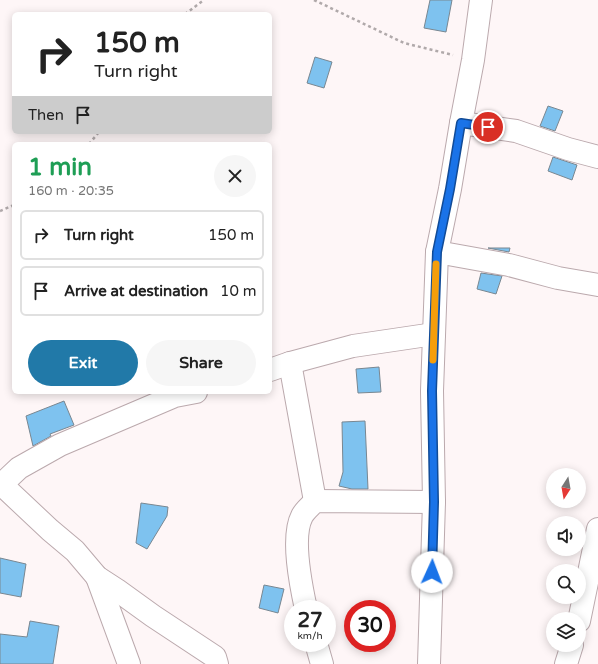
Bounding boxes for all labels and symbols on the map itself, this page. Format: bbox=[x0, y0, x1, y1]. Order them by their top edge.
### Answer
pin bbox=[471, 110, 505, 144]
north arrow bbox=[546, 468, 586, 508]
position arrow bbox=[411, 551, 453, 593]
speed limit sign: 30 bbox=[344, 600, 396, 652]

